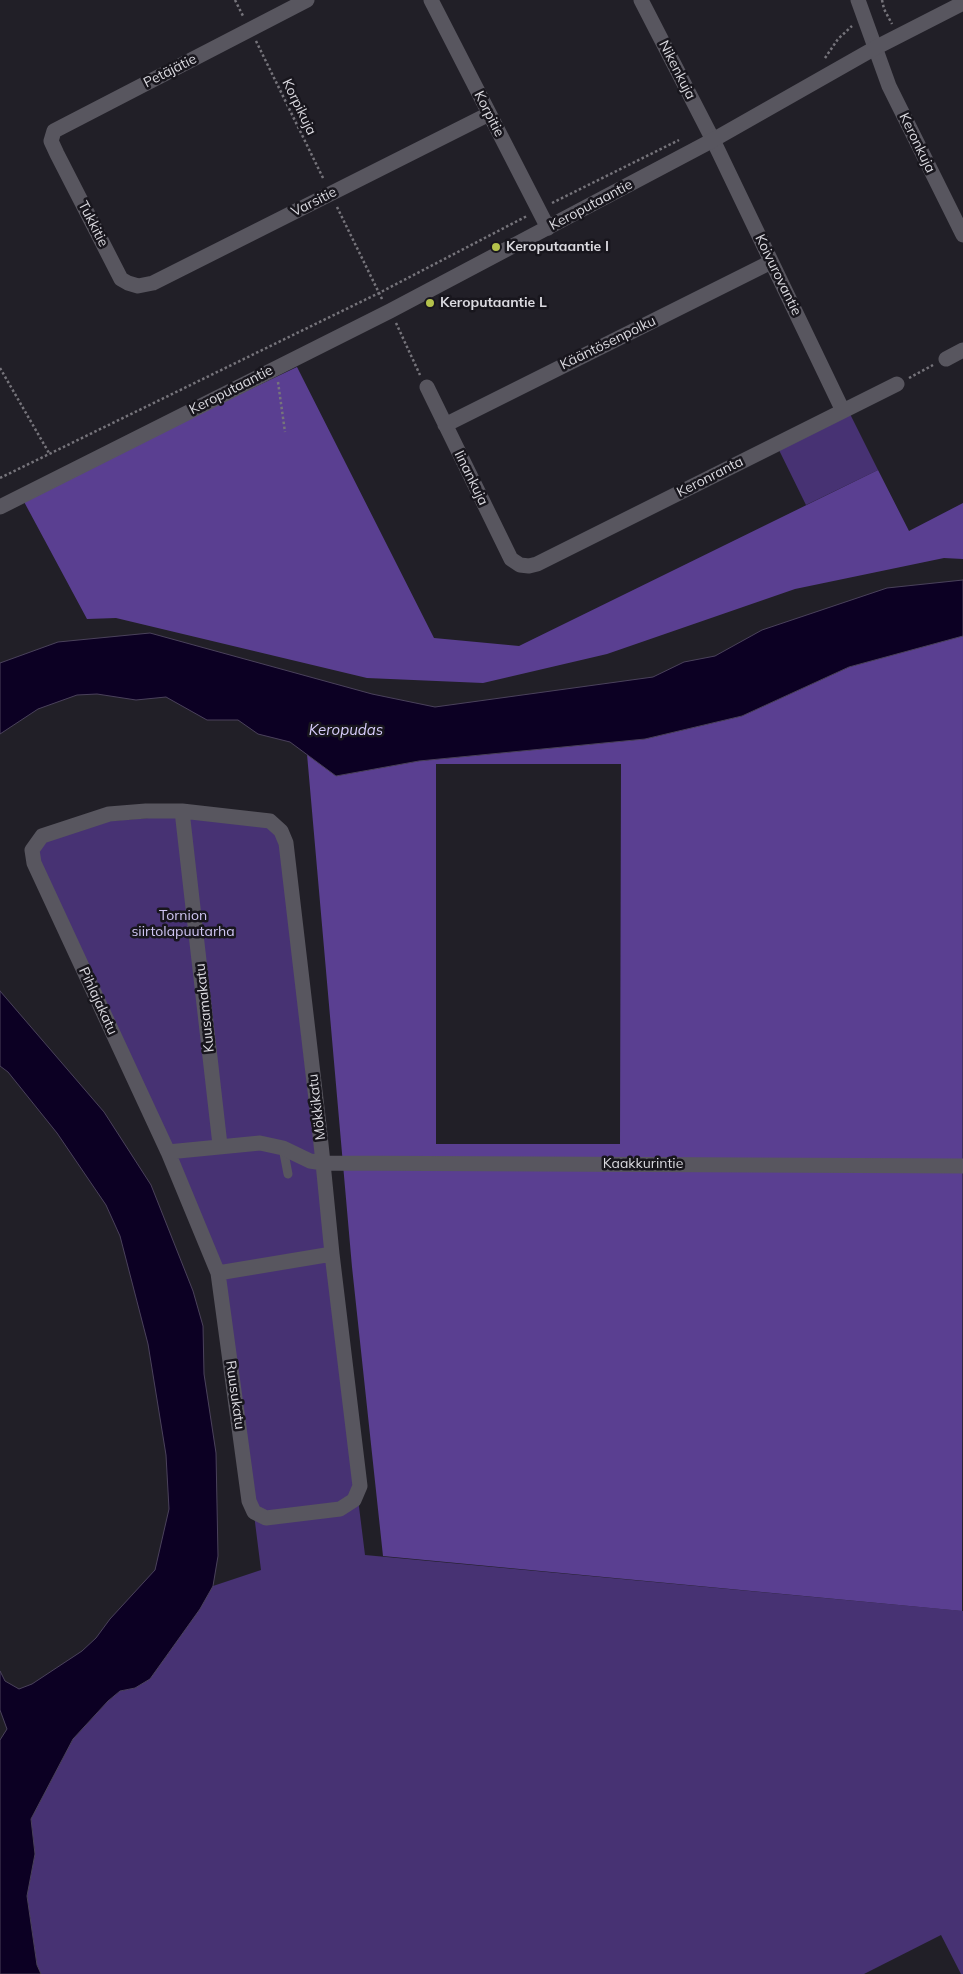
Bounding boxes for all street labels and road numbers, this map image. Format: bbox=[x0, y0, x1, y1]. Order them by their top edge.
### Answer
street label: Nikenkuja bbox=[655, 38, 699, 102]
street label: Petäjätie bbox=[141, 51, 199, 91]
street label: Korpikuja bbox=[278, 76, 320, 138]
street label: Korpitie bbox=[470, 88, 508, 140]
street label: Keronkuja bbox=[895, 110, 939, 176]
street label: Keroputaantie bbox=[547, 176, 635, 234]
street label: Varsitie bbox=[289, 184, 339, 220]
street label: Tukkitie bbox=[74, 198, 112, 250]
street label: Koivurovantie bbox=[751, 232, 805, 318]
street label: Kääntösenpolku bbox=[557, 313, 659, 373]
street label: Keroputaantie bbox=[186, 362, 276, 418]
street label: Iinankuja bbox=[451, 448, 491, 508]
street label: Keronranta bbox=[674, 453, 746, 501]
street label: Kuusamakatu bbox=[192, 963, 218, 1053]
street label: Pihlajakatu bbox=[75, 965, 121, 1037]
street label: Mökkikatu bbox=[305, 1073, 329, 1141]
street label: Kaakkurintie bbox=[603, 1156, 683, 1172]
street label: Ruusukatu bbox=[222, 1359, 248, 1431]

